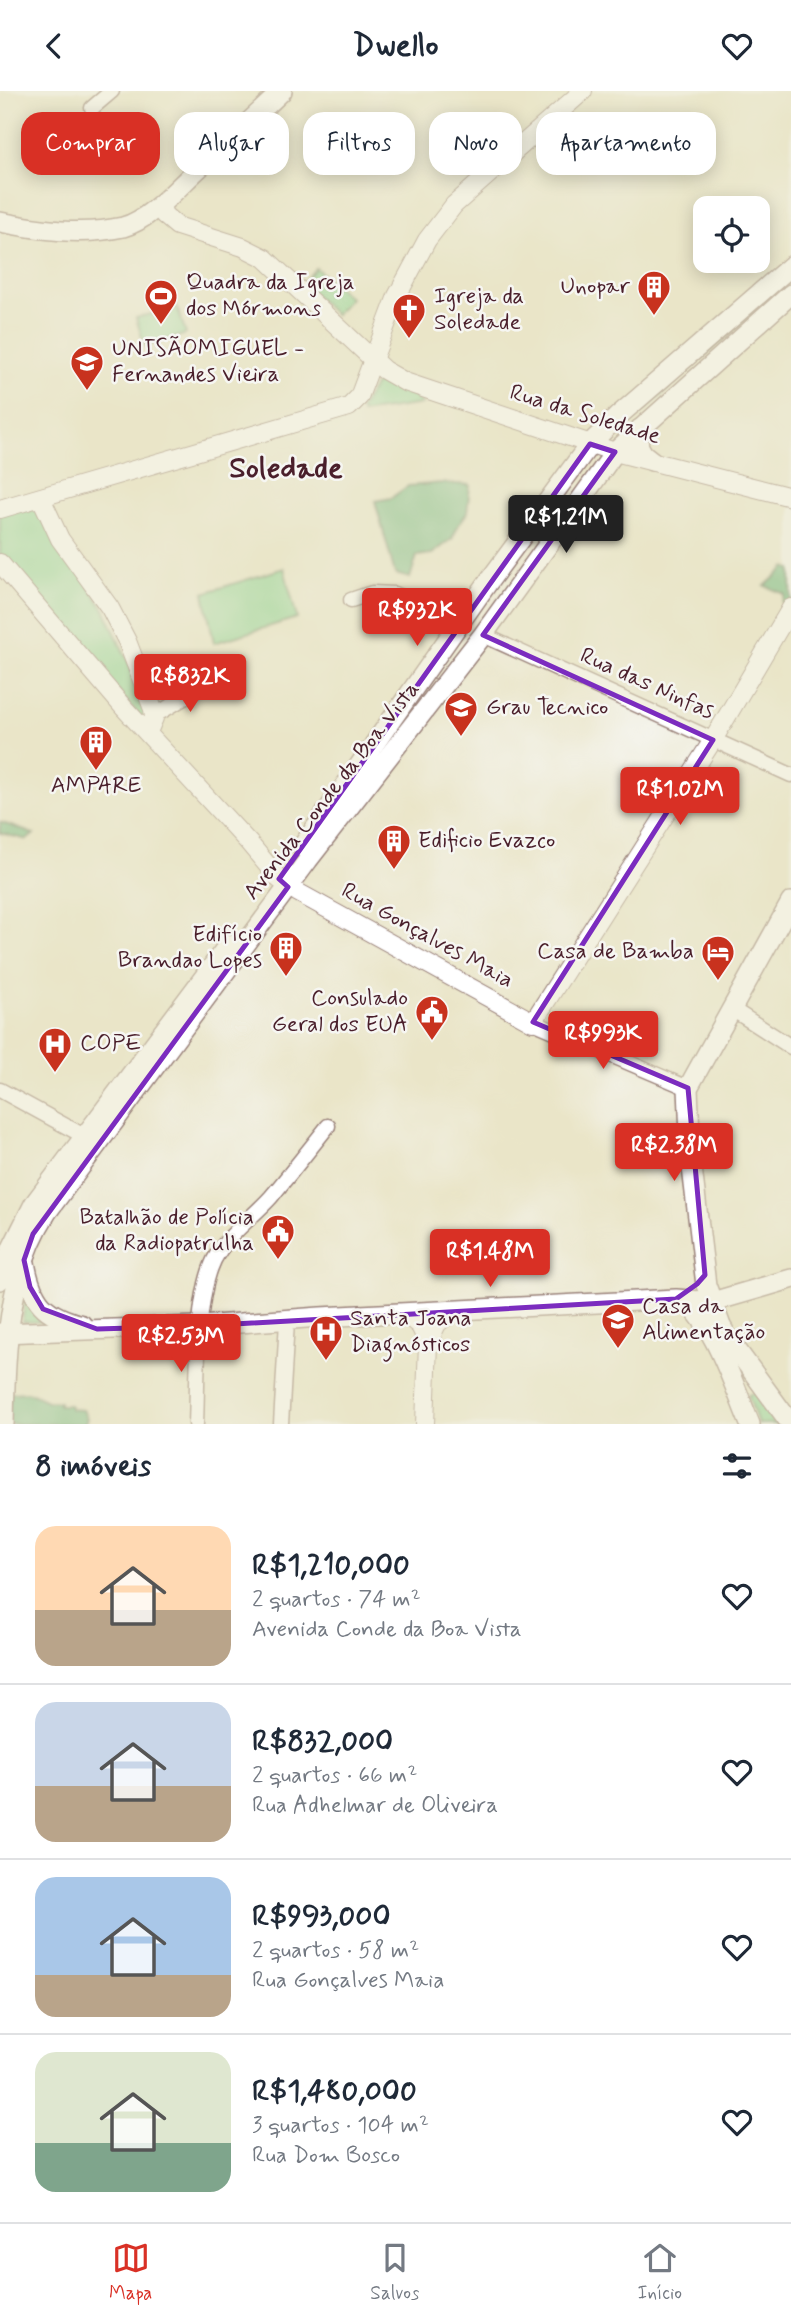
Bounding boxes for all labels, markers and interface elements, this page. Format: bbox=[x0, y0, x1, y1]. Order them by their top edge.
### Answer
text: Dwello bbox=[352, 25, 439, 67]
icon: back bbox=[35, 27, 73, 65]
icon: heart bbox=[718, 27, 756, 65]
chip: Comprar bbox=[21, 112, 160, 175]
chip: Alugar bbox=[174, 112, 289, 175]
chip: Filtros bbox=[303, 112, 415, 175]
chip: Novo bbox=[429, 112, 522, 175]
chip: Apartamento bbox=[536, 112, 716, 175]
map controls bbox=[693, 196, 770, 273]
button: locate bbox=[693, 196, 770, 273]
place label: Quadra da Igreja dos Mórmons bbox=[186, 268, 355, 324]
building icon: Unopar bbox=[635, 268, 673, 317]
place label: Unopar bbox=[560, 272, 630, 302]
sports icon: Quadra da Igreja dos Mórmons bbox=[142, 277, 180, 326]
place label: Igreja da Soledade bbox=[434, 282, 524, 338]
church icon: Igreja da Soledade bbox=[390, 291, 428, 340]
place label: UNISÃOMIGUEL - Fernandes Vieira bbox=[112, 334, 304, 390]
school or university icon: UNISÃOMIGUEL - Fernandes Vieira bbox=[68, 343, 106, 392]
street label: Rua da Soledade bbox=[506, 378, 664, 452]
district label: Soledade bbox=[229, 449, 343, 488]
pin: R$1.21M bbox=[501, 496, 631, 555]
text: R$1.21M bbox=[524, 503, 608, 533]
pin: R$932K bbox=[360, 589, 474, 648]
text: R$932K bbox=[378, 596, 456, 626]
street label: Rua das Ninfas bbox=[575, 641, 719, 727]
pin: R$832K bbox=[133, 655, 247, 714]
text: R$832K bbox=[150, 662, 230, 692]
street label: Avenida Conde da Boa Vista bbox=[237, 676, 427, 906]
school or university icon: Grau Tecnico bbox=[442, 689, 480, 738]
place label: Grau Tecnico bbox=[486, 693, 608, 723]
building icon: AMPARE bbox=[77, 723, 115, 772]
pin: R$1.02M bbox=[615, 767, 745, 827]
place label: AMPARE bbox=[51, 771, 141, 801]
text: R$1.02M bbox=[636, 775, 724, 805]
building icon: Edificio Evazco bbox=[375, 822, 413, 871]
place label: Edificio Evazco bbox=[418, 826, 555, 856]
street label: Rua Gonçalves Maia bbox=[336, 876, 518, 996]
place label: Edifício Brandao Lopes bbox=[118, 920, 262, 976]
building icon: Edifício Brandao Lopes bbox=[267, 929, 305, 978]
hotel icon: Casa de Bamba bbox=[699, 933, 737, 982]
place label: Casa de Bamba bbox=[537, 937, 694, 967]
place label: Consulado Geral dos EUA bbox=[272, 984, 408, 1040]
public building icon: Consulado Geral dos EUA bbox=[413, 993, 451, 1042]
pin: R$993K bbox=[546, 1011, 660, 1071]
text: R$993K bbox=[564, 1019, 642, 1049]
hospital icon: COPE bbox=[36, 1025, 74, 1074]
place label: COPE bbox=[80, 1029, 141, 1059]
pin: R$2.38M bbox=[609, 1123, 739, 1183]
text: R$2.38M bbox=[631, 1131, 717, 1161]
place label: Batalhão de Polícia da Radiopatrulha bbox=[79, 1203, 254, 1259]
public building icon: Batalhão de Polícia da Radiopatrulha bbox=[259, 1212, 297, 1261]
pin: R$1.48M bbox=[425, 1229, 555, 1289]
text: R$1.48M bbox=[446, 1237, 534, 1267]
place label: Casa da Alimentação bbox=[642, 1292, 765, 1348]
school or university icon: Casa da Alimentação bbox=[599, 1301, 637, 1350]
place label: Santa Joana Diagnósticos bbox=[350, 1304, 472, 1362]
hospital icon: Santa Joana Diagnósticos bbox=[307, 1313, 345, 1362]
pin: R$2.53M bbox=[116, 1315, 246, 1374]
text: R$2.53M bbox=[138, 1322, 224, 1352]
text: 8 imóveis bbox=[35, 1447, 151, 1486]
icon: filters bbox=[718, 1447, 756, 1485]
text: R$1,210,000 bbox=[252, 1546, 410, 1585]
icon: home bbox=[91, 1554, 175, 1638]
icon: heart bbox=[718, 1577, 756, 1615]
text: 2 quartos · 74 m² bbox=[252, 1585, 421, 1615]
text: Avenida Conde da Boa Vista bbox=[252, 1615, 522, 1645]
text: R$832,000 bbox=[252, 1722, 393, 1761]
icon: home bbox=[91, 1730, 175, 1814]
icon: heart bbox=[718, 1753, 756, 1791]
text: 2 quartos · 66 m² bbox=[252, 1761, 417, 1791]
text: Rua Adhelmar de Oliveira bbox=[252, 1791, 498, 1821]
text: R$993,000 bbox=[252, 1897, 390, 1936]
icon: home bbox=[91, 1905, 175, 1989]
icon: heart bbox=[718, 1928, 756, 1966]
text: 2 quartos · 58 m² bbox=[252, 1936, 419, 1966]
text: Rua Gonçalves Maia bbox=[252, 1966, 444, 1996]
text: R$1,480,000 bbox=[252, 2072, 417, 2111]
icon: home bbox=[91, 2080, 175, 2164]
icon: heart bbox=[718, 2103, 756, 2141]
text: 3 quartos · 104 m² bbox=[252, 2111, 429, 2141]
text: Rua Dom Bosco bbox=[252, 2141, 400, 2171]
tab: Mapa bbox=[109, 2239, 152, 2306]
tab: Salvos bbox=[370, 2239, 419, 2306]
tab: Início bbox=[637, 2239, 682, 2306]

